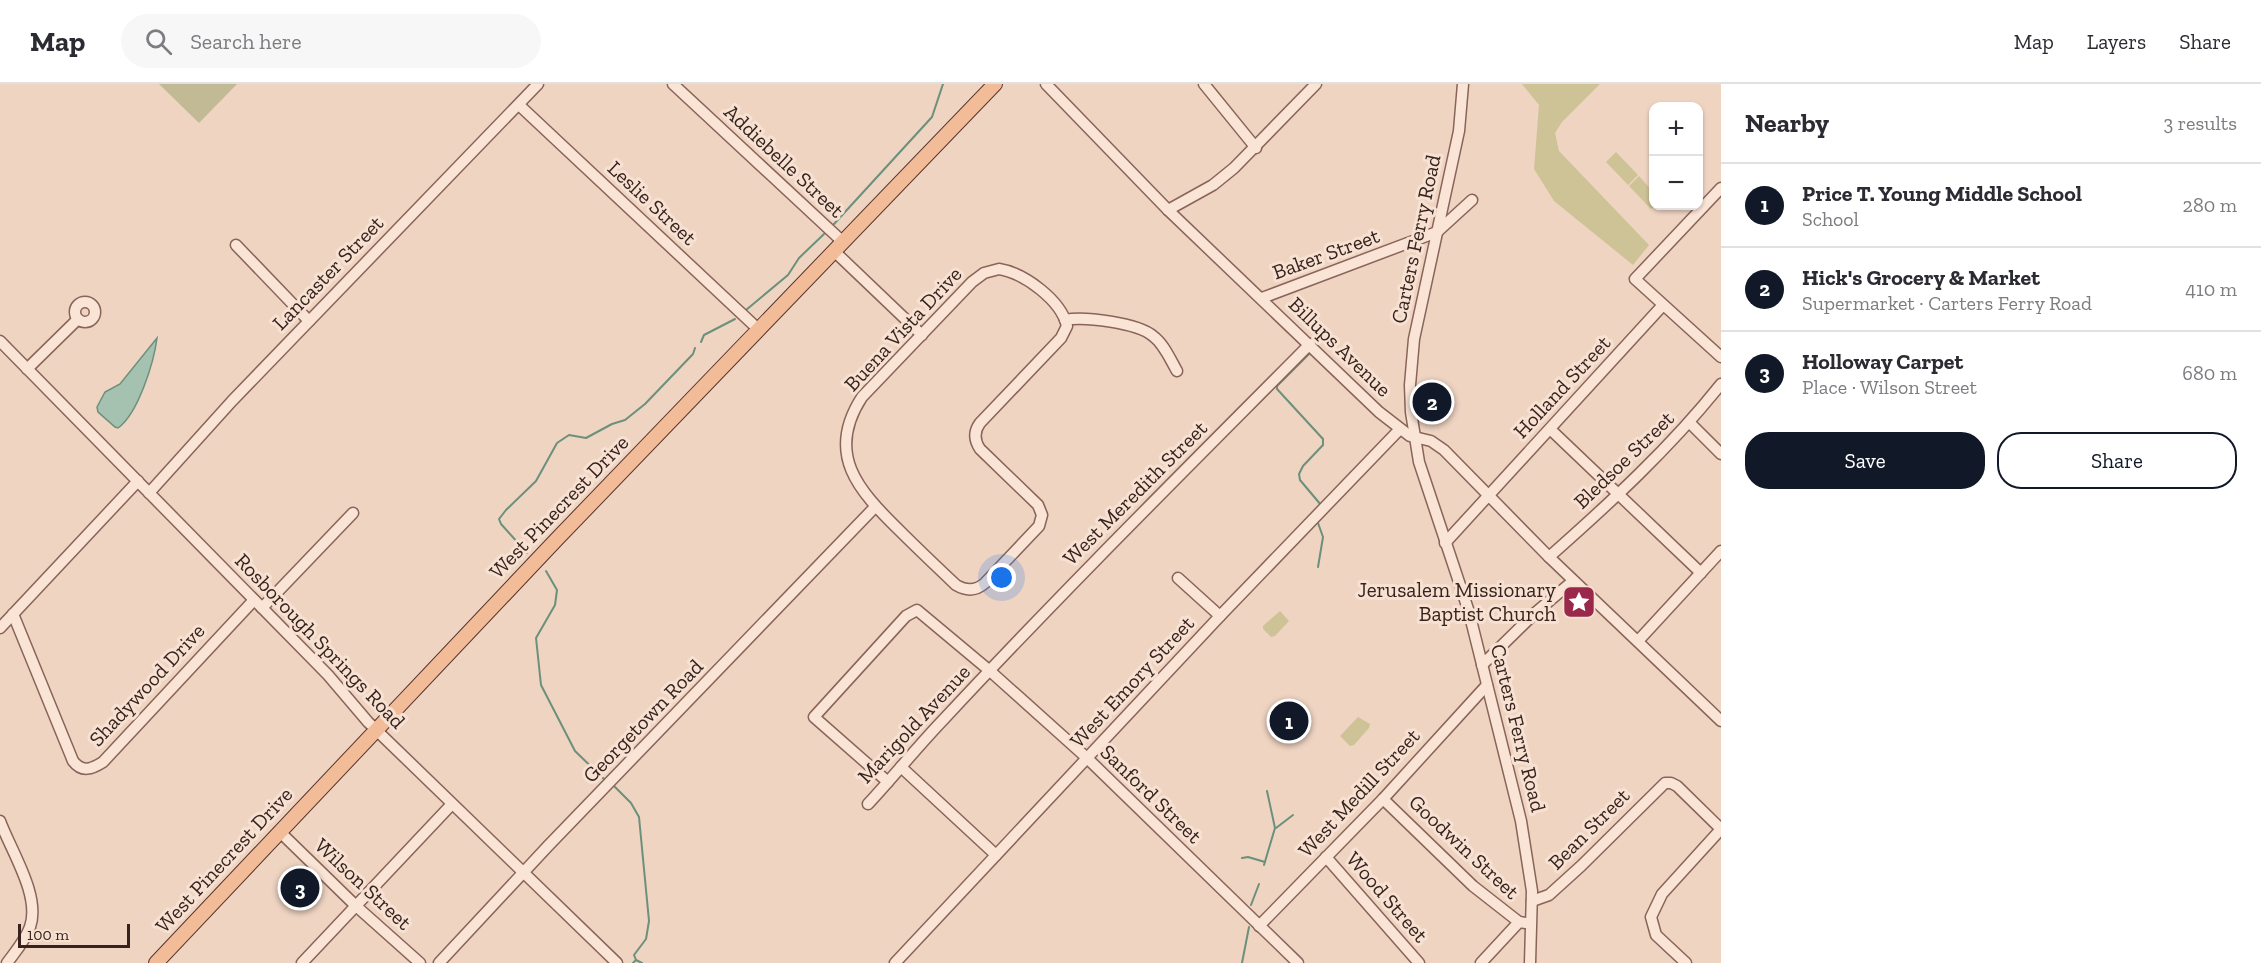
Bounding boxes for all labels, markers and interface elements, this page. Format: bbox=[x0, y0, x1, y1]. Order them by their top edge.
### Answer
search box bbox=[121, 14, 541, 68]
text: Map bbox=[30, 25, 85, 58]
icon: search bbox=[142, 25, 175, 58]
text: Search here bbox=[190, 28, 302, 55]
text: Map bbox=[2014, 29, 2054, 54]
text: Layers bbox=[2087, 29, 2146, 54]
text: Share bbox=[2179, 29, 2231, 54]
street label: Addiebelle Street bbox=[719, 99, 849, 223]
map controls bbox=[1649, 102, 1703, 210]
button: + bbox=[1649, 102, 1703, 156]
text: Nearby bbox=[1745, 107, 1829, 139]
text: 3 results bbox=[2163, 111, 2237, 135]
street label: Carters Ferry Road bbox=[1385, 152, 1446, 326]
street label: Leslie Street bbox=[603, 155, 702, 250]
button: − bbox=[1649, 156, 1703, 210]
text: Price T. Young Middle School bbox=[1802, 180, 2082, 207]
text: 1 bbox=[1760, 193, 1769, 217]
text: 280 m bbox=[2183, 193, 2237, 217]
text: School bbox=[1802, 207, 1859, 231]
street label: Lancaster Street bbox=[267, 210, 388, 335]
street label: Baker Street bbox=[1269, 223, 1383, 284]
street label: Buena Vista Drive bbox=[839, 261, 967, 396]
text: Hick's Grocery & Market bbox=[1802, 264, 2040, 291]
text: 2 bbox=[1759, 277, 1770, 301]
text: 410 m bbox=[2185, 277, 2237, 301]
street label: Billups Avenue bbox=[1284, 291, 1397, 402]
text: Supermarket · Carters Ferry Road bbox=[1802, 291, 2092, 315]
street label: Holland Street bbox=[1508, 330, 1616, 443]
text: Holloway Carpet bbox=[1802, 348, 1963, 375]
text: 3 bbox=[1759, 361, 1770, 385]
text: 680 m bbox=[2182, 361, 2237, 385]
text: Place · Wilson Street bbox=[1802, 375, 1977, 399]
pin: 2 bbox=[1412, 380, 1452, 424]
street label: Bledsoe Street bbox=[1568, 406, 1679, 514]
street label: West Meredith Street bbox=[1057, 415, 1212, 570]
street label: West Pinecrest Drive bbox=[484, 430, 634, 584]
button: Save bbox=[1745, 432, 1985, 489]
button: Share bbox=[1997, 432, 2237, 489]
street label: Rosborough Springs Road bbox=[230, 548, 411, 734]
your location bbox=[987, 563, 1016, 592]
place label: Jerusalem Missionary Baptist Church bbox=[1358, 577, 1556, 626]
place icon: Jerusalem Missionary Baptist Church bbox=[1561, 584, 1597, 620]
street label: West Emory Street bbox=[1064, 611, 1199, 753]
street label: Shadywood Drive bbox=[84, 618, 210, 751]
street label: Carters Ferry Road bbox=[1486, 641, 1552, 815]
street label: Georgetown Road bbox=[577, 653, 708, 788]
street label: Marigold Avenue bbox=[852, 659, 975, 788]
pin: 1 bbox=[1270, 698, 1308, 744]
street label: West Medill Street bbox=[1293, 723, 1425, 862]
street label: Sanford Street bbox=[1095, 739, 1207, 848]
street label: West Pinecrest Drive bbox=[150, 782, 298, 938]
street label: Bean Street bbox=[1543, 783, 1635, 875]
street label: Goodwin Street bbox=[1404, 789, 1525, 904]
street label: Wilson Street bbox=[310, 833, 417, 935]
street label: Wood Street bbox=[1341, 846, 1434, 947]
pin: 3 bbox=[280, 866, 320, 910]
scale bar bbox=[18, 921, 130, 948]
text: 100 m bbox=[27, 925, 69, 944]

